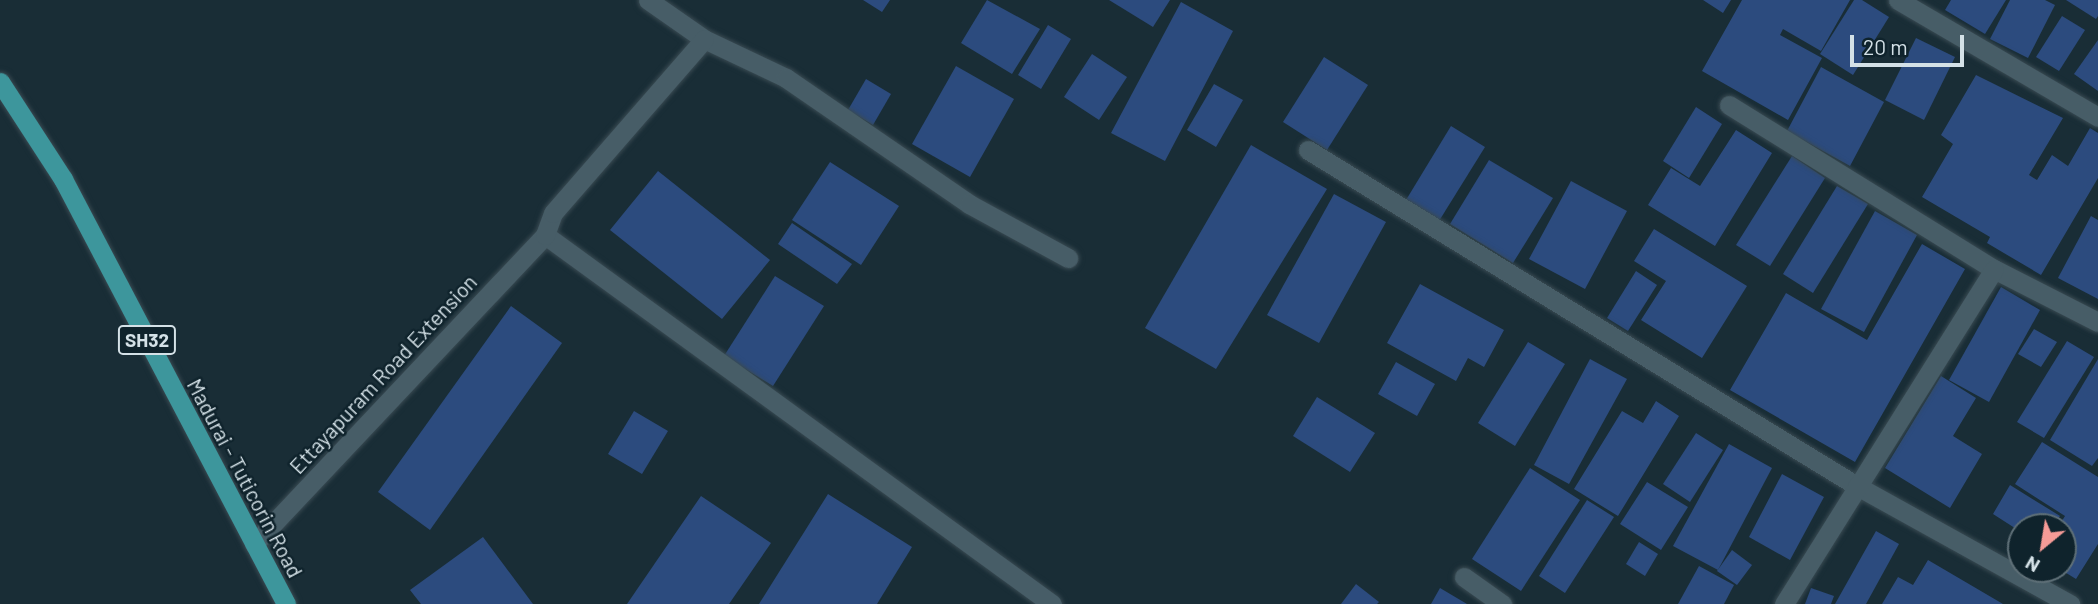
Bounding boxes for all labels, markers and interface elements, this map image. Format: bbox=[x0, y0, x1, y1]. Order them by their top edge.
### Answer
scale bar bbox=[1853, 21, 1967, 65]
text: 20 m bbox=[1863, 34, 1908, 59]
street label: Ettayapuram Road Extension bbox=[284, 269, 482, 479]
road number: SH32 bbox=[117, 324, 177, 356]
street label: Madurai - Tuticorin Road bbox=[182, 374, 308, 582]
north arrow bbox=[2007, 513, 2077, 583]
text: N bbox=[2021, 552, 2043, 578]

